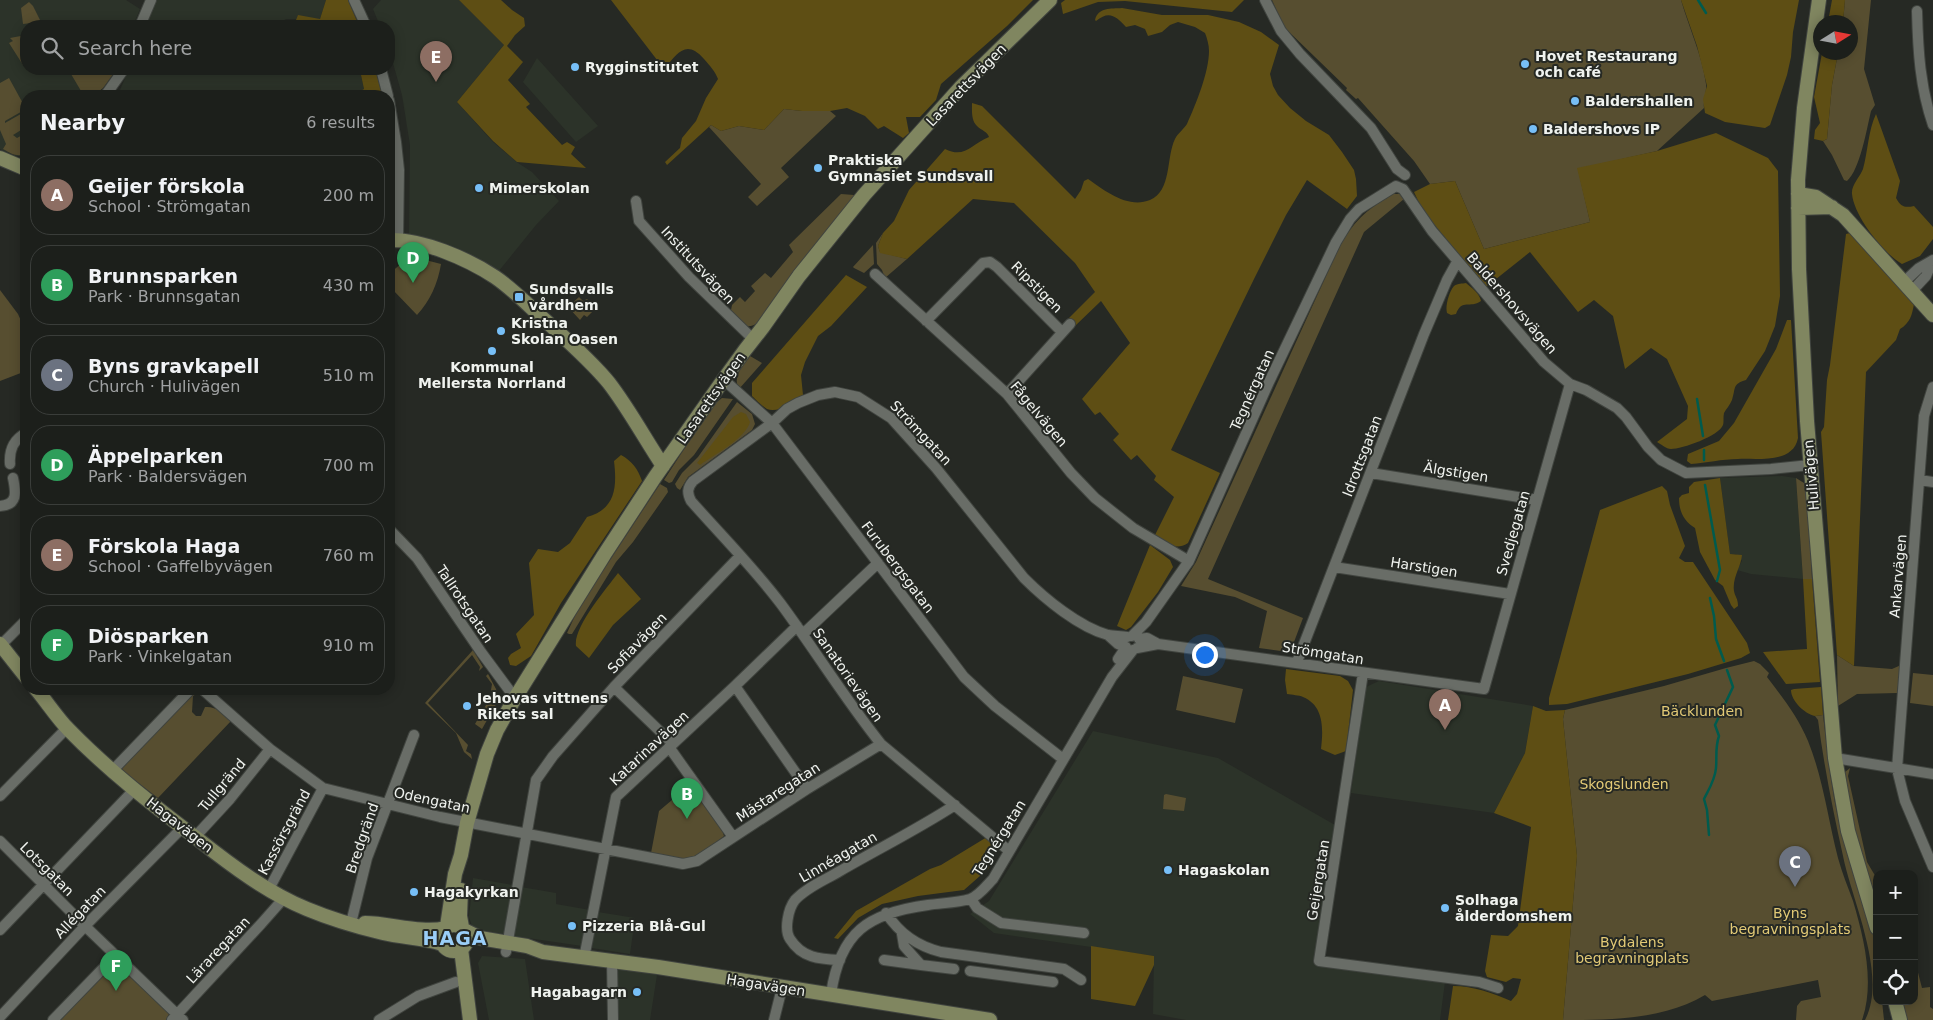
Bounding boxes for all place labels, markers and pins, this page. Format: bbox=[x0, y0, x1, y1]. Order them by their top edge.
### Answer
pin: E bbox=[420, 41, 452, 82]
place label: Hovet Restaurang och café bbox=[1535, 48, 1678, 80]
marker: Hovet Restaurang och café bbox=[1519, 58, 1531, 70]
place label: Rygginstitutet bbox=[585, 59, 699, 75]
marker: Rygginstitutet bbox=[569, 61, 581, 73]
place label: Baldershallen bbox=[1585, 93, 1693, 109]
marker: Baldershallen bbox=[1569, 95, 1581, 107]
place label: Baldershovs IP bbox=[1543, 121, 1660, 137]
marker: Baldershovs IP bbox=[1527, 123, 1539, 135]
place label: Praktiska Gymnasiet Sundsvall bbox=[828, 152, 993, 184]
marker: Praktiska Gymnasiet Sundsvall bbox=[812, 162, 824, 174]
place label: Mimerskolan bbox=[489, 180, 590, 196]
marker: Mimerskolan bbox=[473, 182, 485, 194]
pin: D bbox=[397, 242, 429, 283]
place label: Sundsvalls vårdhem bbox=[529, 281, 614, 313]
marker: Sundsvalls vårdhem bbox=[513, 291, 525, 303]
place label: Kristna Skolan Oasen bbox=[511, 315, 618, 347]
marker: Kristna Skolan Oasen bbox=[495, 325, 507, 337]
marker: Kommunal Mellersta Norrland bbox=[486, 345, 498, 357]
place label: Kommunal Mellersta Norrland bbox=[418, 359, 566, 391]
pin: A bbox=[1429, 689, 1461, 730]
place label: Jehovas vittnens Rikets sal bbox=[476, 690, 608, 722]
marker: Jehovas vittnens Rikets sal bbox=[461, 700, 473, 712]
pin: B bbox=[671, 778, 703, 819]
pin: C bbox=[1779, 846, 1811, 887]
place label: Hagaskolan bbox=[1178, 862, 1270, 878]
marker: Hagaskolan bbox=[1162, 864, 1174, 876]
place label: Hagakyrkan bbox=[424, 884, 519, 900]
marker: Hagakyrkan bbox=[408, 886, 420, 898]
place label: Solhaga ålderdomshem bbox=[1455, 892, 1572, 924]
marker: Solhaga ålderdomshem bbox=[1439, 902, 1451, 914]
place label: Pizzeria Blå-Gul bbox=[582, 918, 706, 934]
marker: Pizzeria Blå-Gul bbox=[566, 920, 578, 932]
pin: F bbox=[100, 950, 132, 991]
place label: Hagabagarn bbox=[531, 984, 627, 1000]
marker: Hagabagarn bbox=[631, 986, 643, 998]

